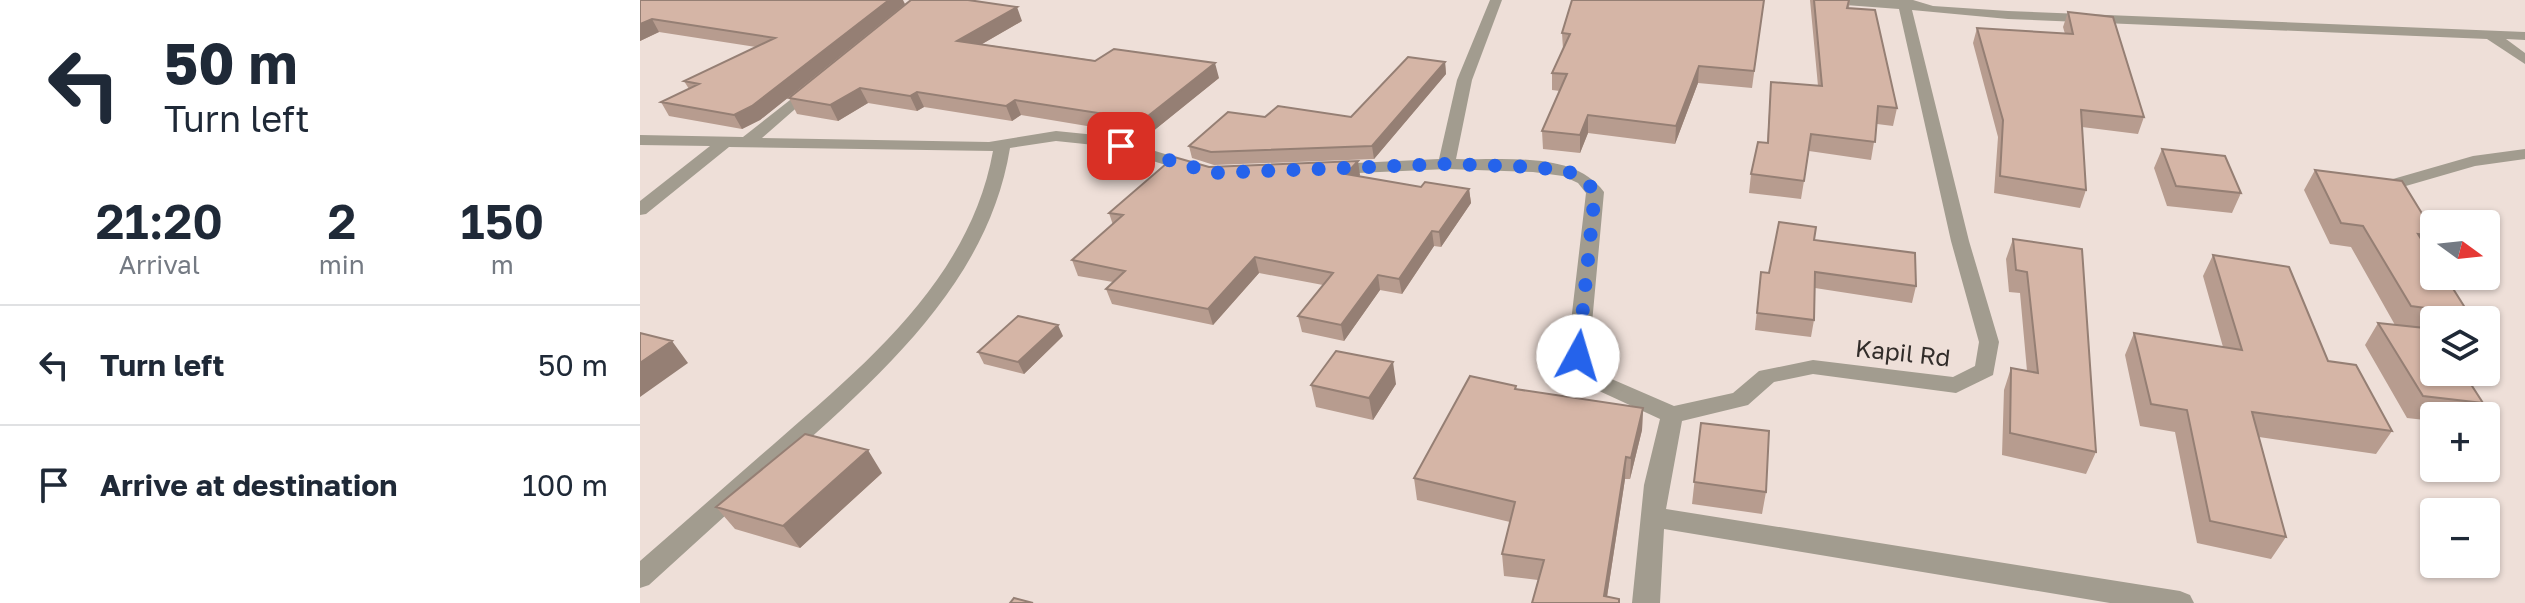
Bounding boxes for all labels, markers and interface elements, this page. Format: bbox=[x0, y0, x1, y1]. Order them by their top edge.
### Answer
text: 50 m bbox=[164, 29, 298, 96]
icon: left bbox=[32, 32, 136, 136]
text: Turn left bbox=[164, 97, 310, 140]
pin bbox=[1087, 112, 1155, 180]
icon: arrive bbox=[1099, 124, 1143, 168]
text: 21:20 bbox=[96, 192, 223, 250]
text: 2 bbox=[327, 192, 356, 250]
text: 150 bbox=[461, 192, 544, 250]
north arrow bbox=[2420, 210, 2500, 290]
map controls bbox=[2420, 210, 2500, 578]
text: Arrival bbox=[119, 249, 200, 280]
text: min bbox=[319, 249, 365, 280]
text: m bbox=[491, 249, 514, 280]
button: layers bbox=[2420, 306, 2500, 386]
position arrow bbox=[1536, 314, 1620, 398]
street label: Kapil Rd bbox=[1854, 333, 1952, 371]
icon: left bbox=[32, 343, 76, 387]
text: Turn left bbox=[100, 347, 225, 383]
text: 50 m bbox=[538, 347, 608, 383]
button: + bbox=[2420, 402, 2500, 482]
icon: arrive bbox=[32, 463, 76, 507]
text: Arrive at destination bbox=[100, 467, 397, 503]
text: 100 m bbox=[522, 467, 608, 503]
button: − bbox=[2420, 498, 2500, 578]

